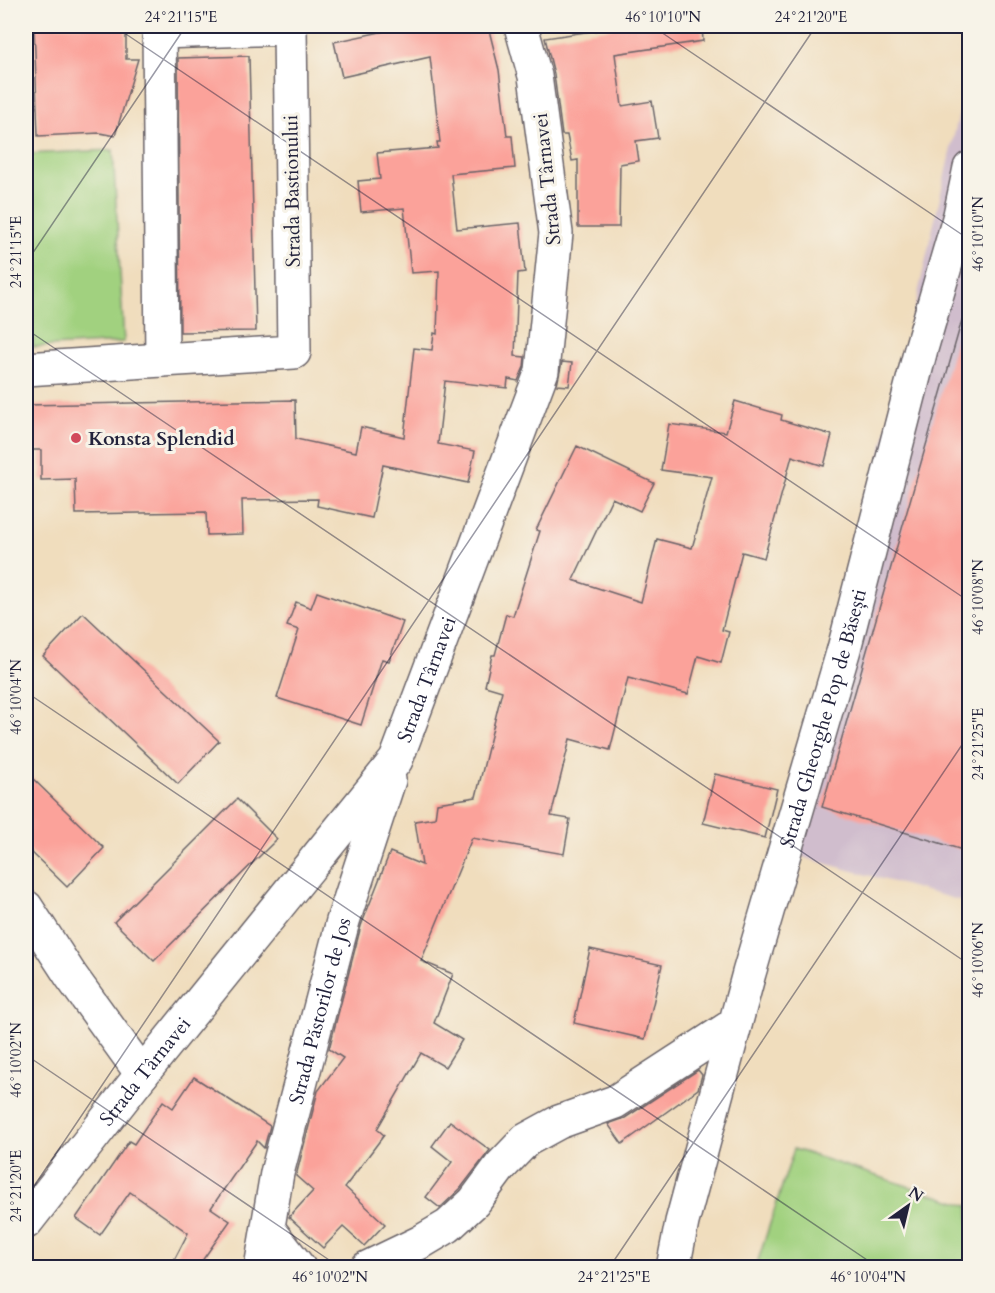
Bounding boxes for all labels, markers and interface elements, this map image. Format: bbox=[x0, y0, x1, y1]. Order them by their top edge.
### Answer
text: 24°21'15"E bbox=[145, 7, 217, 27]
text: 46°10'10"N bbox=[625, 7, 701, 27]
text: 24°21'20"E bbox=[775, 7, 847, 27]
street label: Strada Târnavei bbox=[527, 111, 567, 246]
street label: Strada Bastionului bbox=[277, 114, 307, 268]
text: 46°10'10"N bbox=[968, 196, 988, 272]
text: 24°21'15"E bbox=[6, 216, 26, 288]
place label: Konsta Splendid bbox=[88, 425, 235, 452]
marker: Konsta Splendid bbox=[69, 431, 83, 445]
text: 46°10'08"N bbox=[968, 559, 988, 635]
street label: Strada Gheorghe Pop de Băsești bbox=[773, 586, 872, 851]
street label: Strada Târnavei bbox=[390, 612, 462, 746]
text: 46°10'04"N bbox=[6, 659, 26, 735]
text: 24°21'25"E bbox=[968, 708, 988, 780]
street label: Strada Păstorilor de Jos bbox=[282, 914, 357, 1107]
text: 46°10'06"N bbox=[968, 922, 988, 998]
street label: Strada Târnavei bbox=[93, 1011, 197, 1131]
text: 46°10'02"N bbox=[6, 1022, 26, 1098]
text: 24°21'20"E bbox=[6, 1150, 26, 1222]
north arrow bbox=[878, 1176, 938, 1236]
text: N bbox=[904, 1181, 928, 1207]
text: 46°10'02"N bbox=[292, 1267, 368, 1287]
text: 24°21'25"E bbox=[578, 1267, 650, 1287]
text: 46°10'04"N bbox=[830, 1267, 906, 1287]

